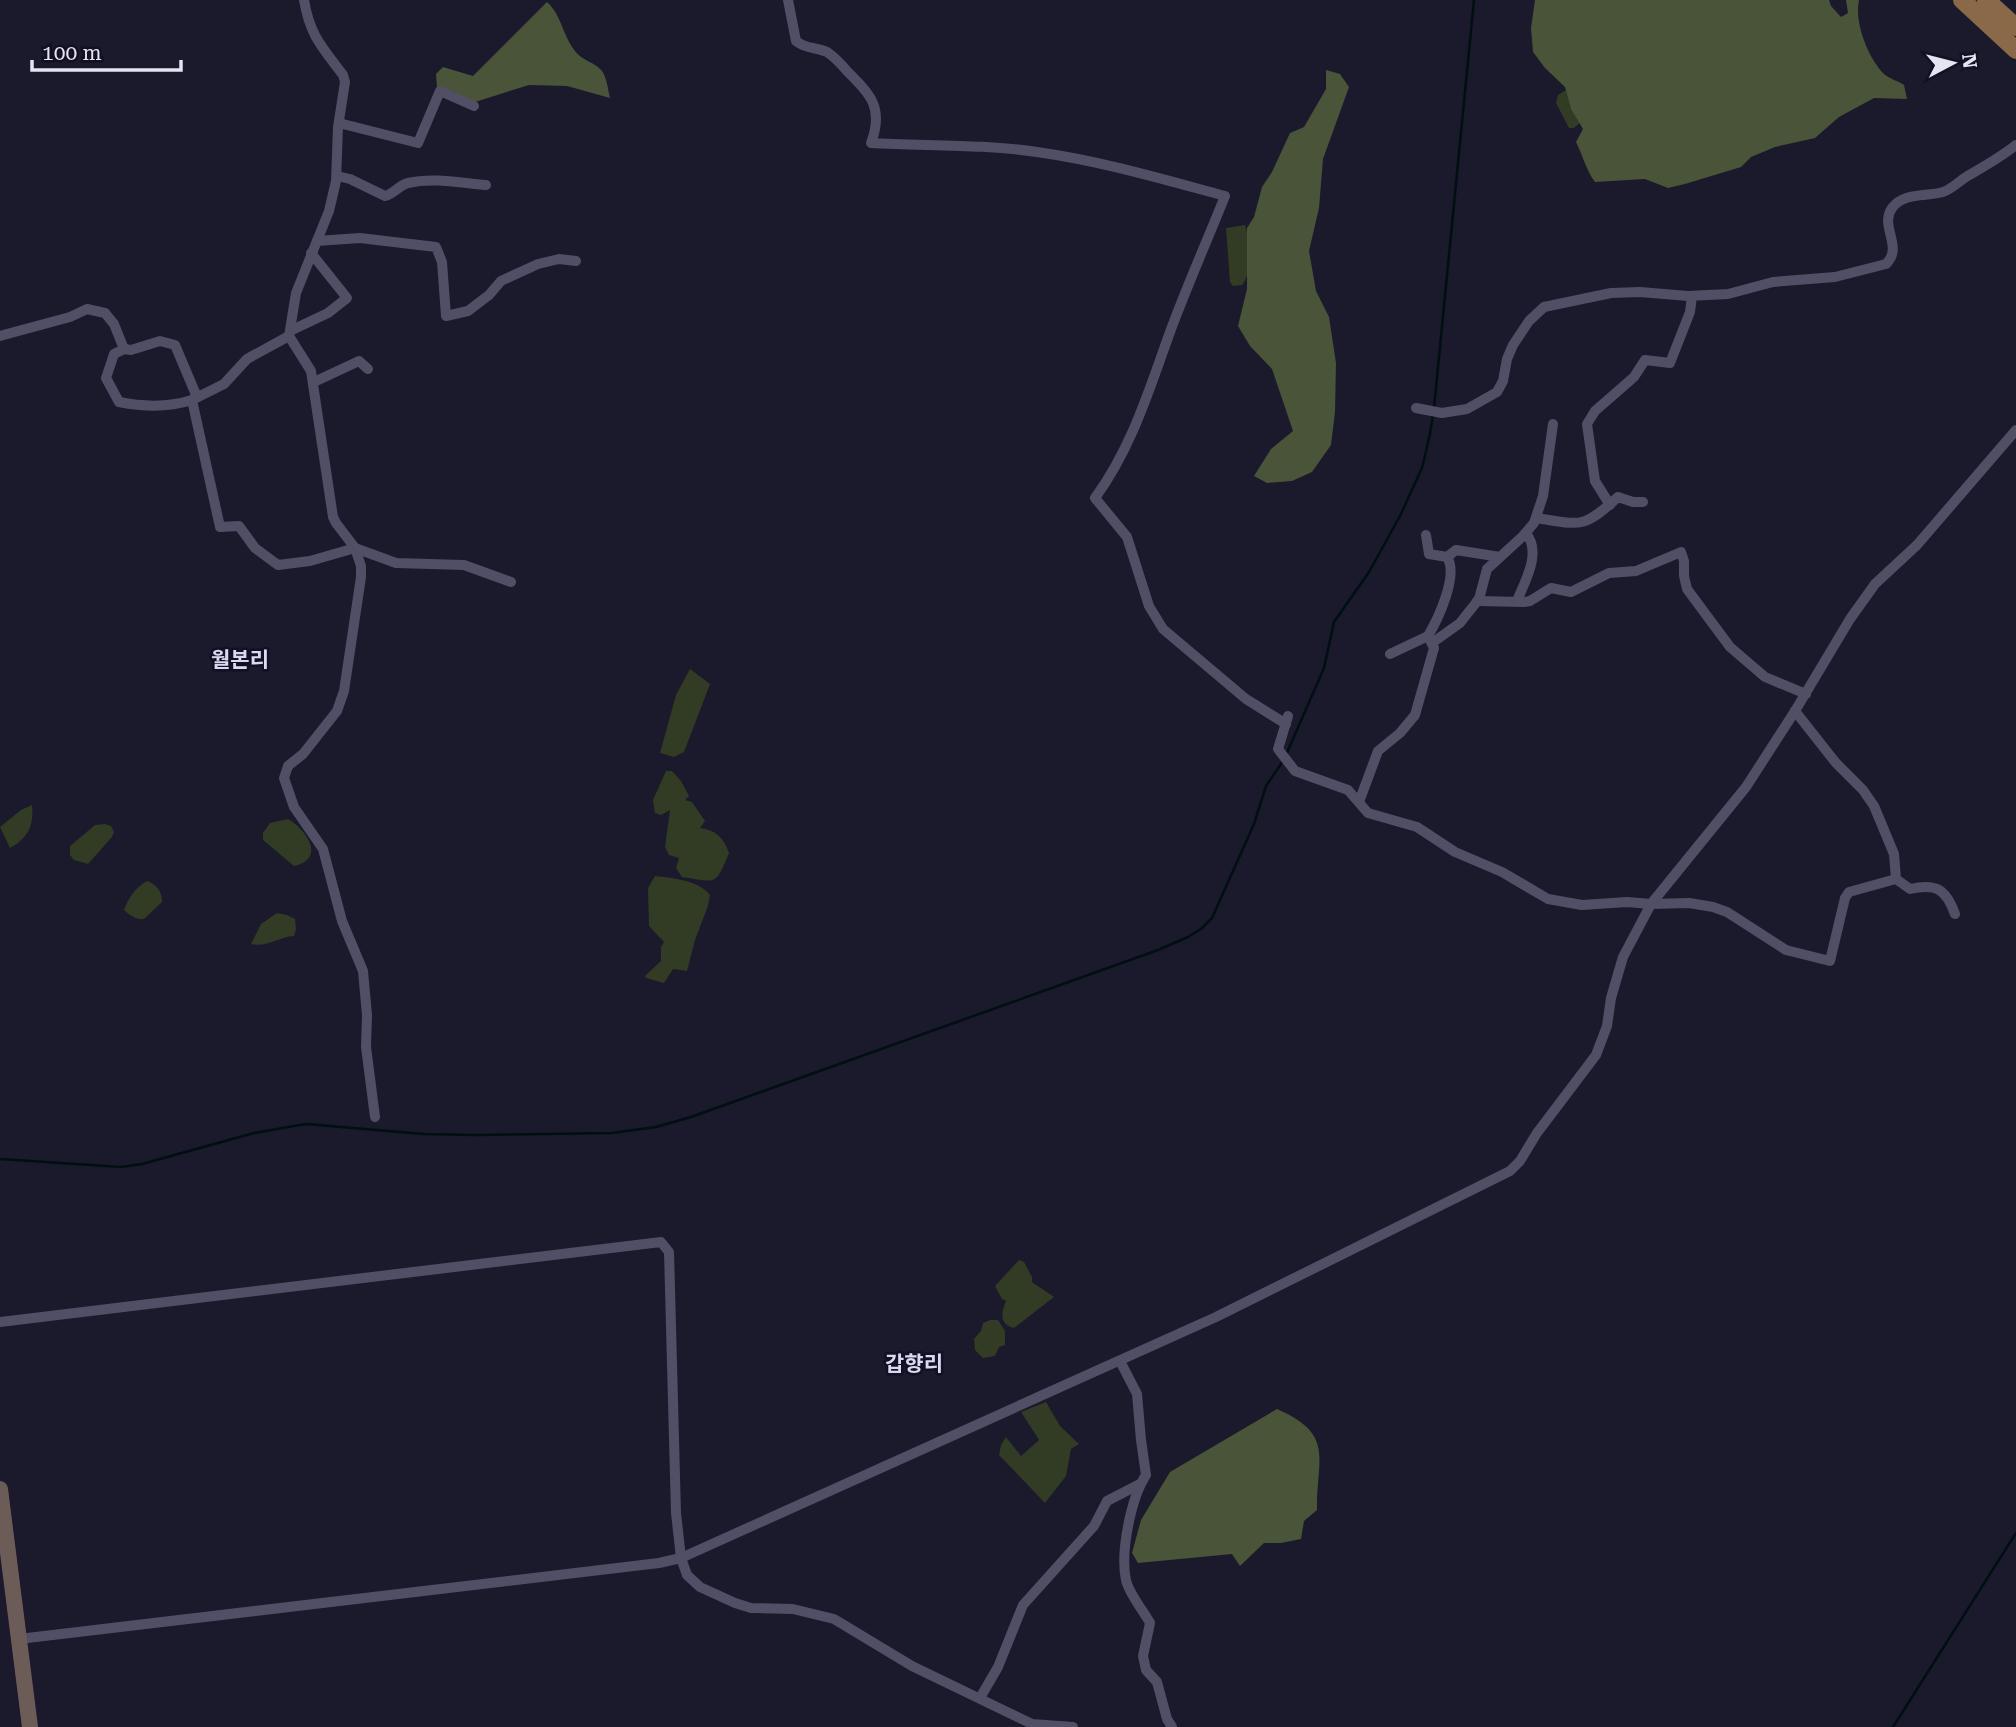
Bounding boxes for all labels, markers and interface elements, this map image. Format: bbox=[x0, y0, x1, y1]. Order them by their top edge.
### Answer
scale bar bbox=[32, 28, 180, 72]
north arrow bbox=[1918, 28, 1988, 98]
text: 100 m bbox=[42, 41, 102, 65]
text: N bbox=[1957, 52, 1982, 70]
district label: 월본리 bbox=[211, 648, 269, 672]
district label: 갑향리 bbox=[885, 1352, 943, 1376]

